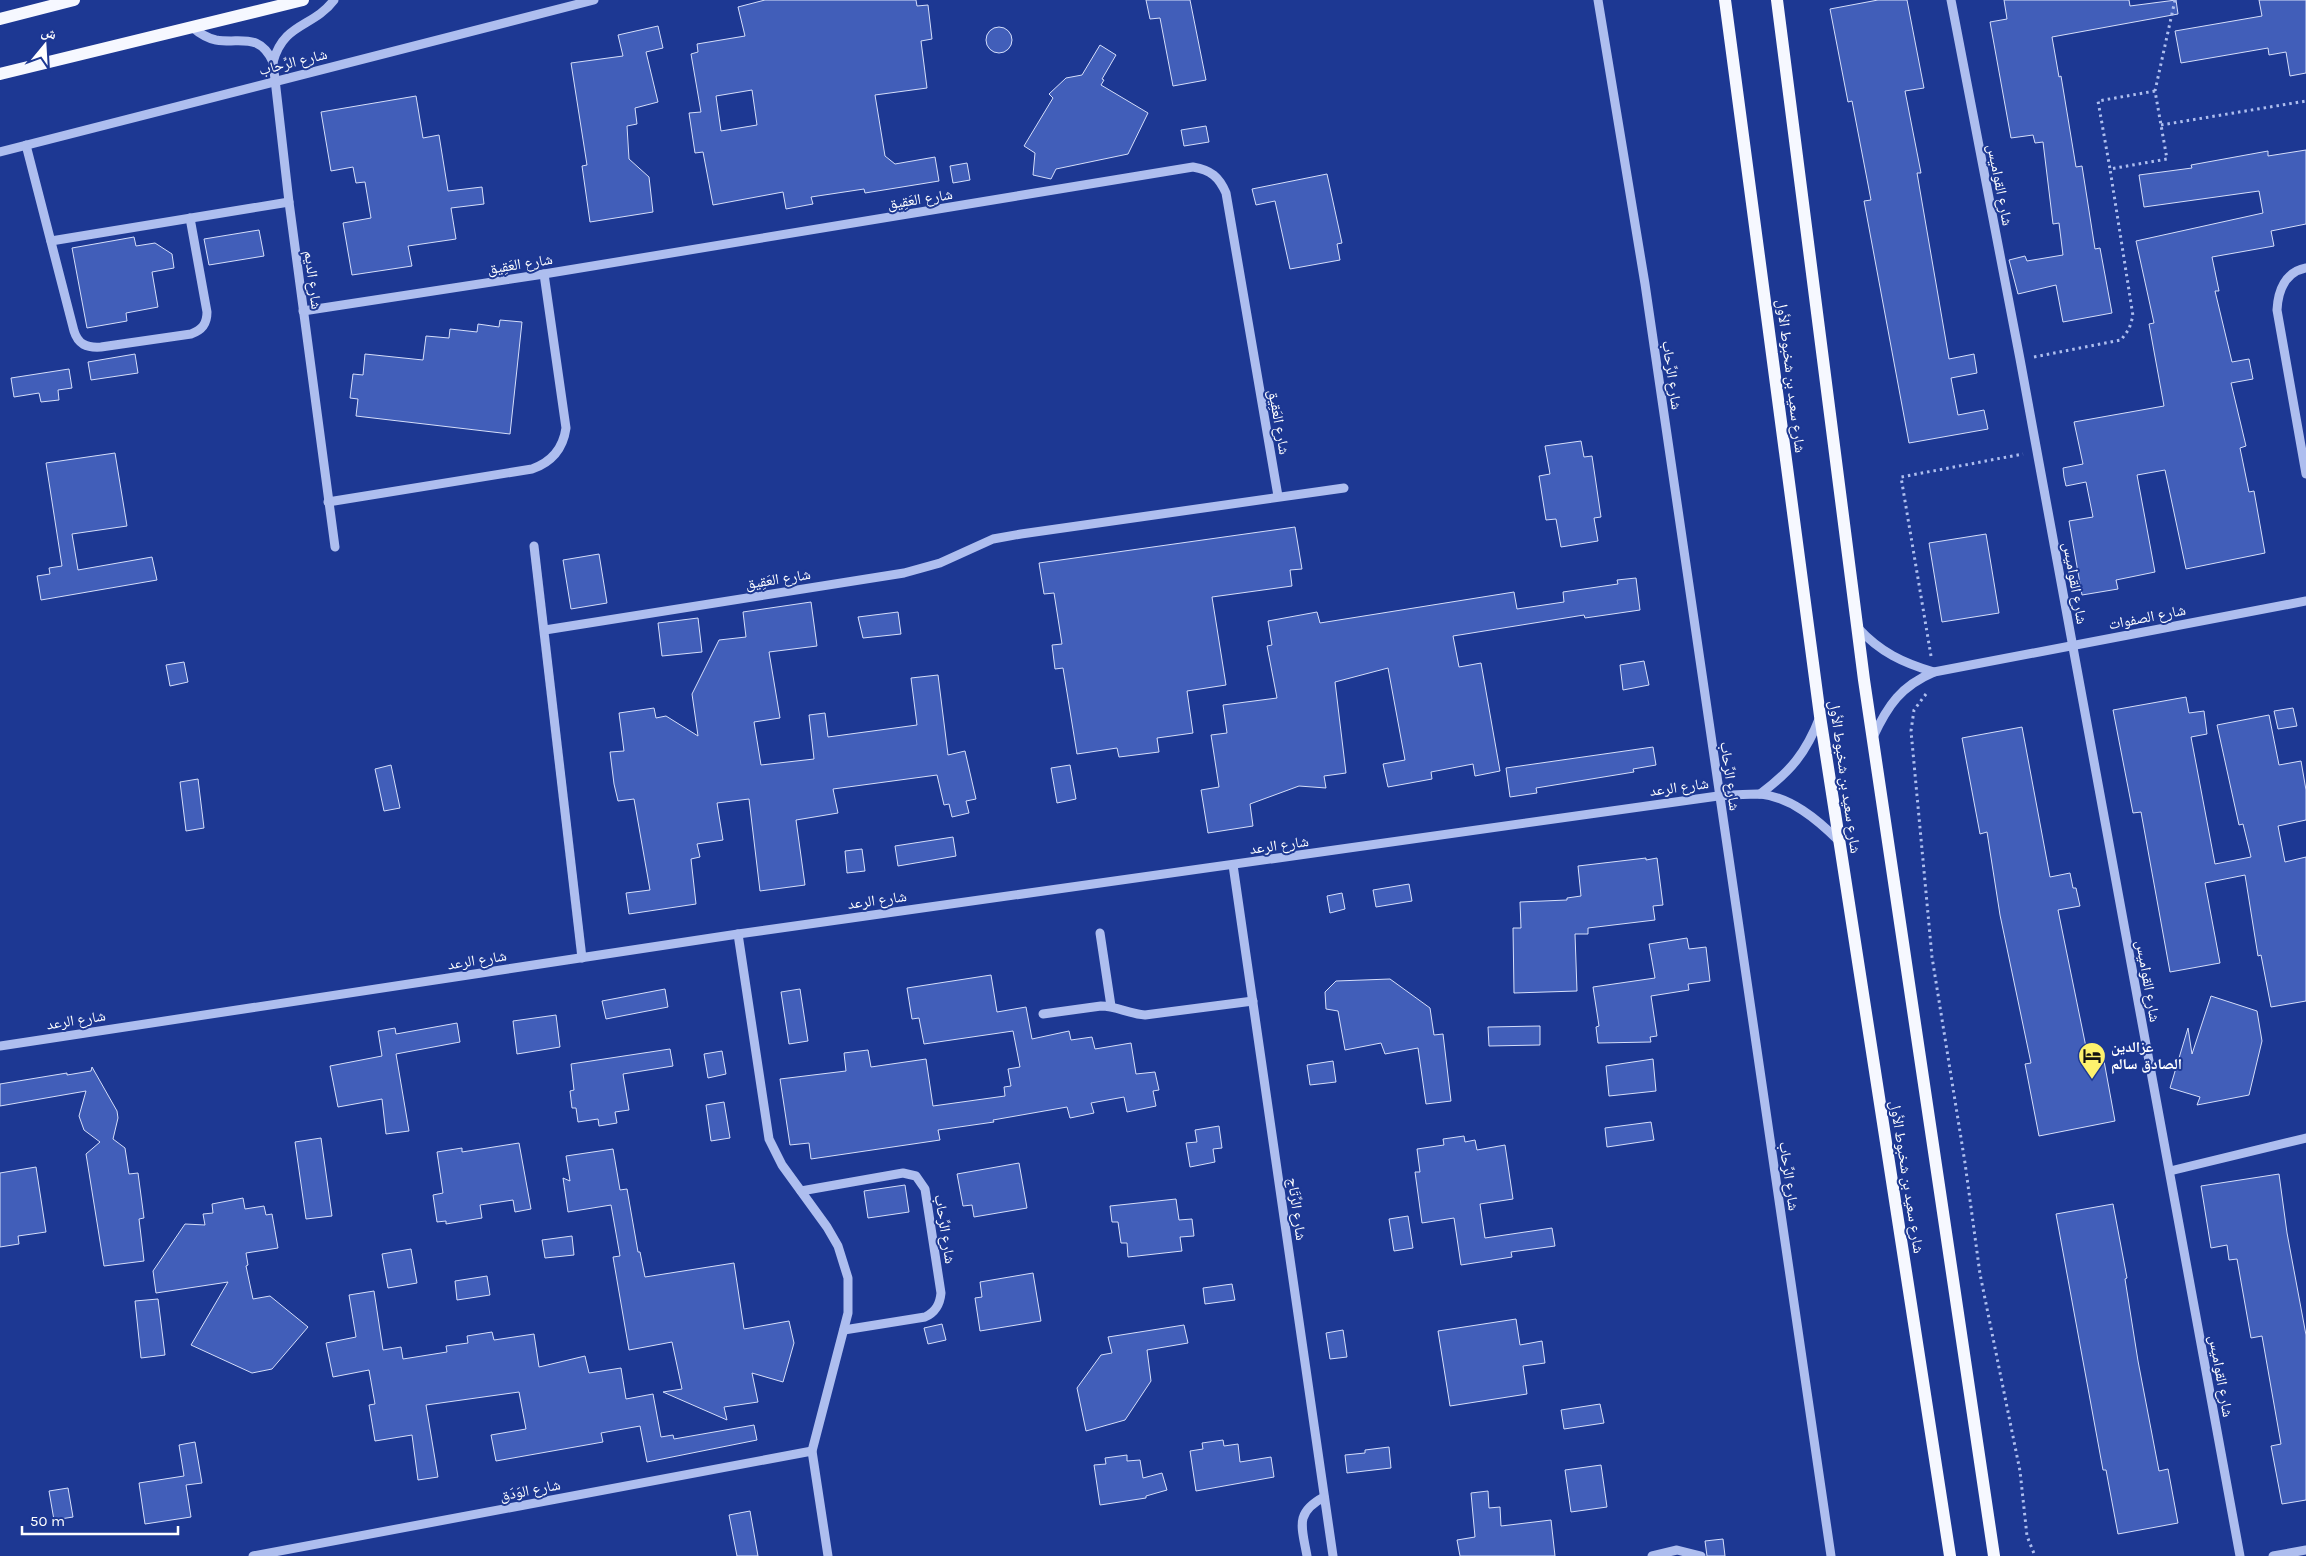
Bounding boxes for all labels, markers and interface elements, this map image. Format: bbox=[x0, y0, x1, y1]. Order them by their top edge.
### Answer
north arrow bbox=[20, 20, 70, 70]
text: ش bbox=[39, 23, 59, 44]
street label: شارع الرِّحاب bbox=[257, 45, 329, 80]
street label: شارع القواميس bbox=[1982, 143, 2017, 228]
street label: شارع العَقِيق bbox=[886, 185, 954, 214]
street label: شارع الديم bbox=[299, 250, 326, 311]
street label: شارع العَقِيق bbox=[486, 250, 554, 279]
street label: شارع سعيد بن شخبوط الأول bbox=[1772, 298, 1809, 454]
street label: شارع الرِّحاب bbox=[1657, 339, 1686, 411]
street label: شارع العَقِيق bbox=[1263, 388, 1294, 456]
street label: شارع القواميس bbox=[2058, 541, 2091, 626]
street label: شارع العَقِيق bbox=[744, 565, 812, 594]
street label: شارع الصفوات bbox=[2107, 601, 2188, 634]
street label: شارع سعيد بن شخبوط الأول bbox=[1824, 699, 1865, 855]
street label: شارع الرِّحاب bbox=[1715, 740, 1744, 812]
street label: شارع الرعد bbox=[1648, 774, 1710, 801]
street label: شارع الرعد bbox=[1248, 832, 1310, 859]
street label: شارع الرعد bbox=[846, 887, 908, 914]
street label: شارع القواميس bbox=[2131, 939, 2164, 1024]
street label: شارع الرعد bbox=[446, 946, 508, 975]
street label: شارع الرعد bbox=[45, 1006, 107, 1035]
place label: عزالدين الصادق سالم bbox=[2111, 1038, 2182, 1074]
hotel icon: عزالدين الصادق سالم bbox=[2077, 1041, 2107, 1080]
street label: شارع سعيد بن شخبوط الأول bbox=[1885, 1099, 1928, 1255]
street label: شارع الرِّحاب bbox=[1774, 1140, 1803, 1212]
street label: شارع الرِّتَاج bbox=[1283, 1176, 1310, 1242]
street label: شارع الرِّحاب bbox=[930, 1193, 959, 1265]
street label: شارع القواميس bbox=[2204, 1334, 2237, 1419]
street label: شارع الوَدَق bbox=[498, 1475, 562, 1506]
scale bar bbox=[22, 1504, 179, 1536]
text: 50 m bbox=[30, 1512, 65, 1530]

